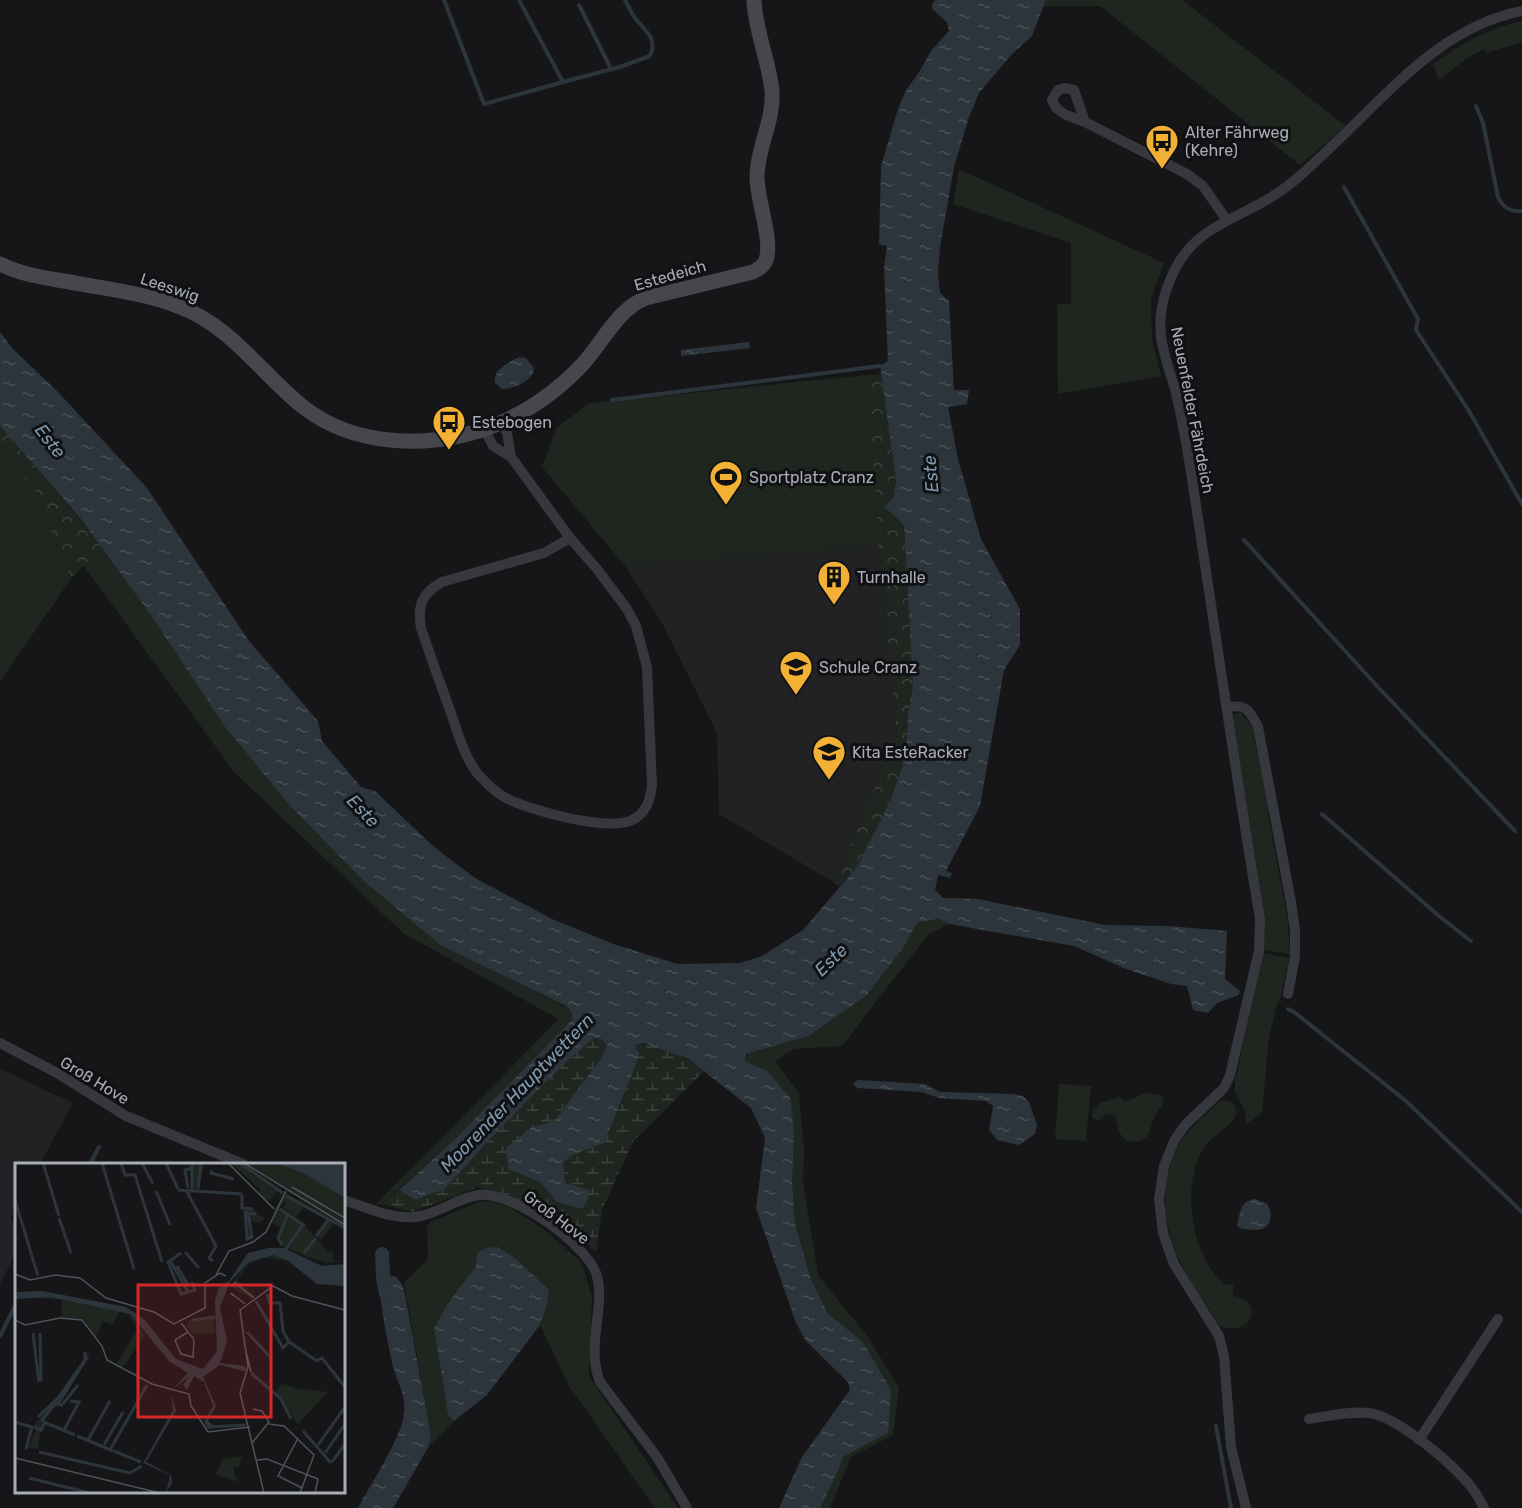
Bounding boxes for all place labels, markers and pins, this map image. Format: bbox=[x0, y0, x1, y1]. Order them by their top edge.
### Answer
bus stop icon: Alter Fährweg (Kehre) bbox=[1144, 123, 1180, 170]
place label: Alter Fährweg (Kehre) bbox=[1185, 123, 1289, 160]
bus stop icon: Estebogen bbox=[431, 404, 467, 451]
place label: Estebogen bbox=[472, 413, 552, 432]
sports icon: Sportplatz Cranz bbox=[708, 459, 744, 506]
place label: Sportplatz Cranz bbox=[749, 468, 874, 487]
building icon: Turnhalle bbox=[816, 559, 852, 606]
place label: Turnhalle bbox=[857, 568, 926, 587]
school or university icon: Schule Cranz bbox=[778, 649, 814, 696]
place label: Schule Cranz bbox=[819, 658, 917, 677]
school or university icon: Kita EsteRacker bbox=[811, 734, 847, 781]
place label: Kita EsteRacker bbox=[852, 743, 969, 762]

